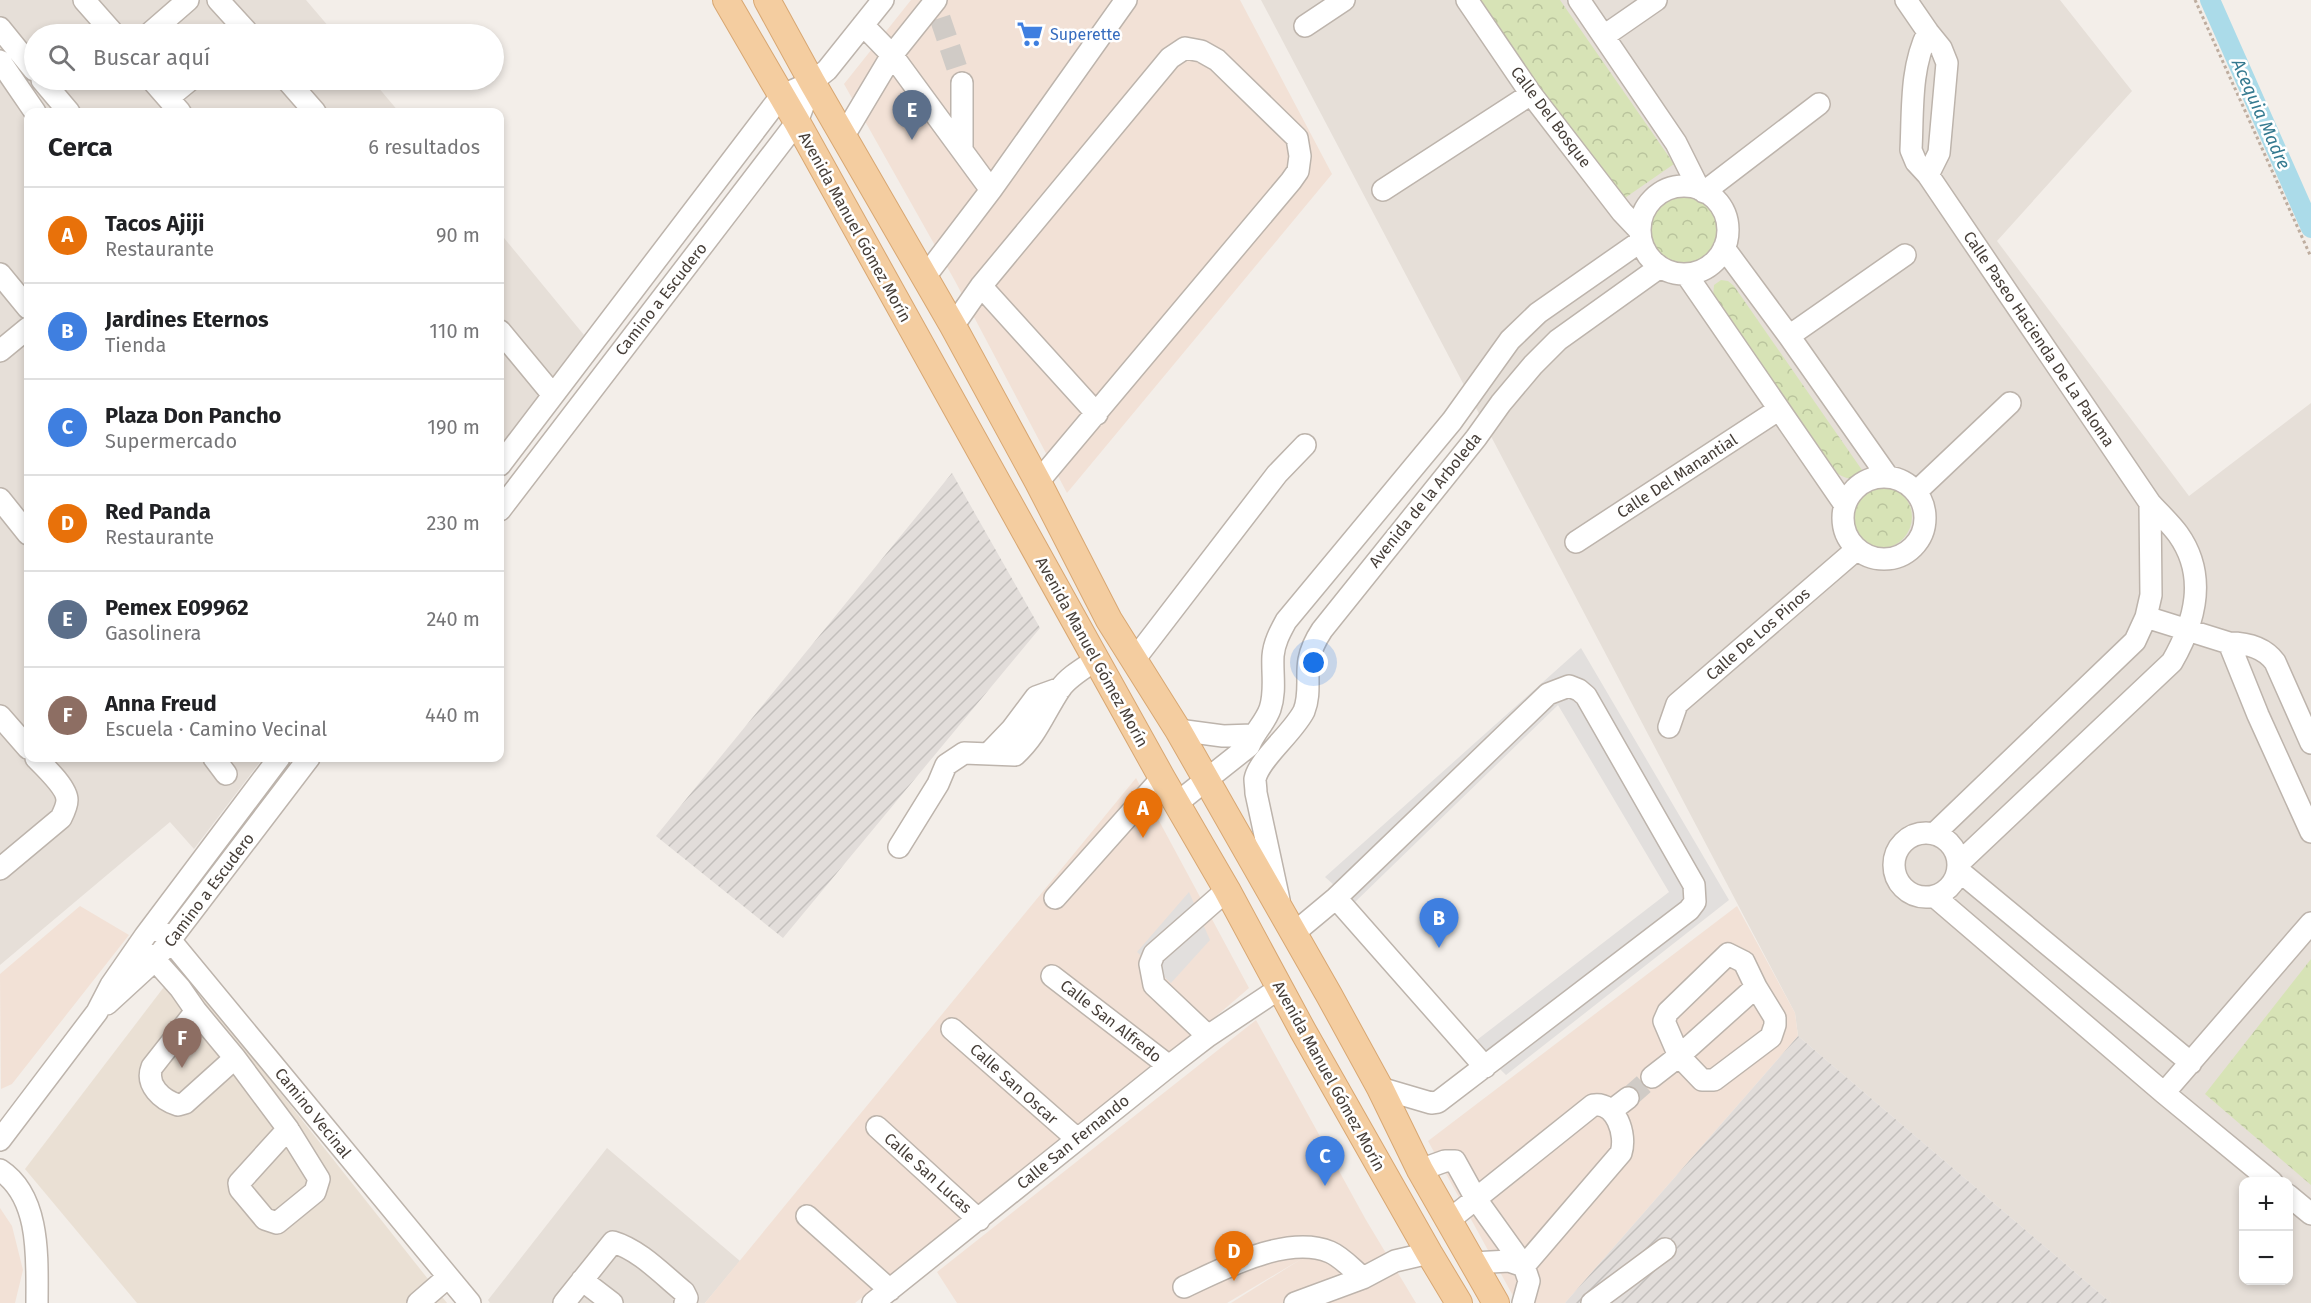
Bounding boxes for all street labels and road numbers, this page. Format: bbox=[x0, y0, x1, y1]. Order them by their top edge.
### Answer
street label: Calle Del Bosque bbox=[1507, 63, 1595, 171]
street label: Avenida Manuel Gómez Morín bbox=[795, 129, 915, 325]
street label: Calle Paseo Hacienda De La Paloma bbox=[1960, 228, 2118, 450]
street label: Camino a Escudero bbox=[611, 239, 711, 359]
street label: Avenida de la Arboleda bbox=[1365, 429, 1485, 571]
street label: Calle Del Manantial bbox=[1613, 430, 1741, 522]
street label: Avenida Manuel Gómez Morín bbox=[1032, 554, 1152, 750]
street label: Calle De Los Pinos bbox=[1702, 584, 1814, 684]
street label: Camino a Escudero bbox=[160, 829, 258, 951]
street label: Calle San Alfredo bbox=[1057, 976, 1165, 1066]
street label: Avenida Manuel Gómez Morín bbox=[1269, 978, 1389, 1174]
street label: Calle San Oscar bbox=[966, 1040, 1062, 1129]
street label: Camino Vecinal bbox=[271, 1064, 355, 1162]
street label: Calle San Fernando bbox=[1013, 1091, 1133, 1193]
street label: Calle San Lucas bbox=[880, 1129, 976, 1217]

